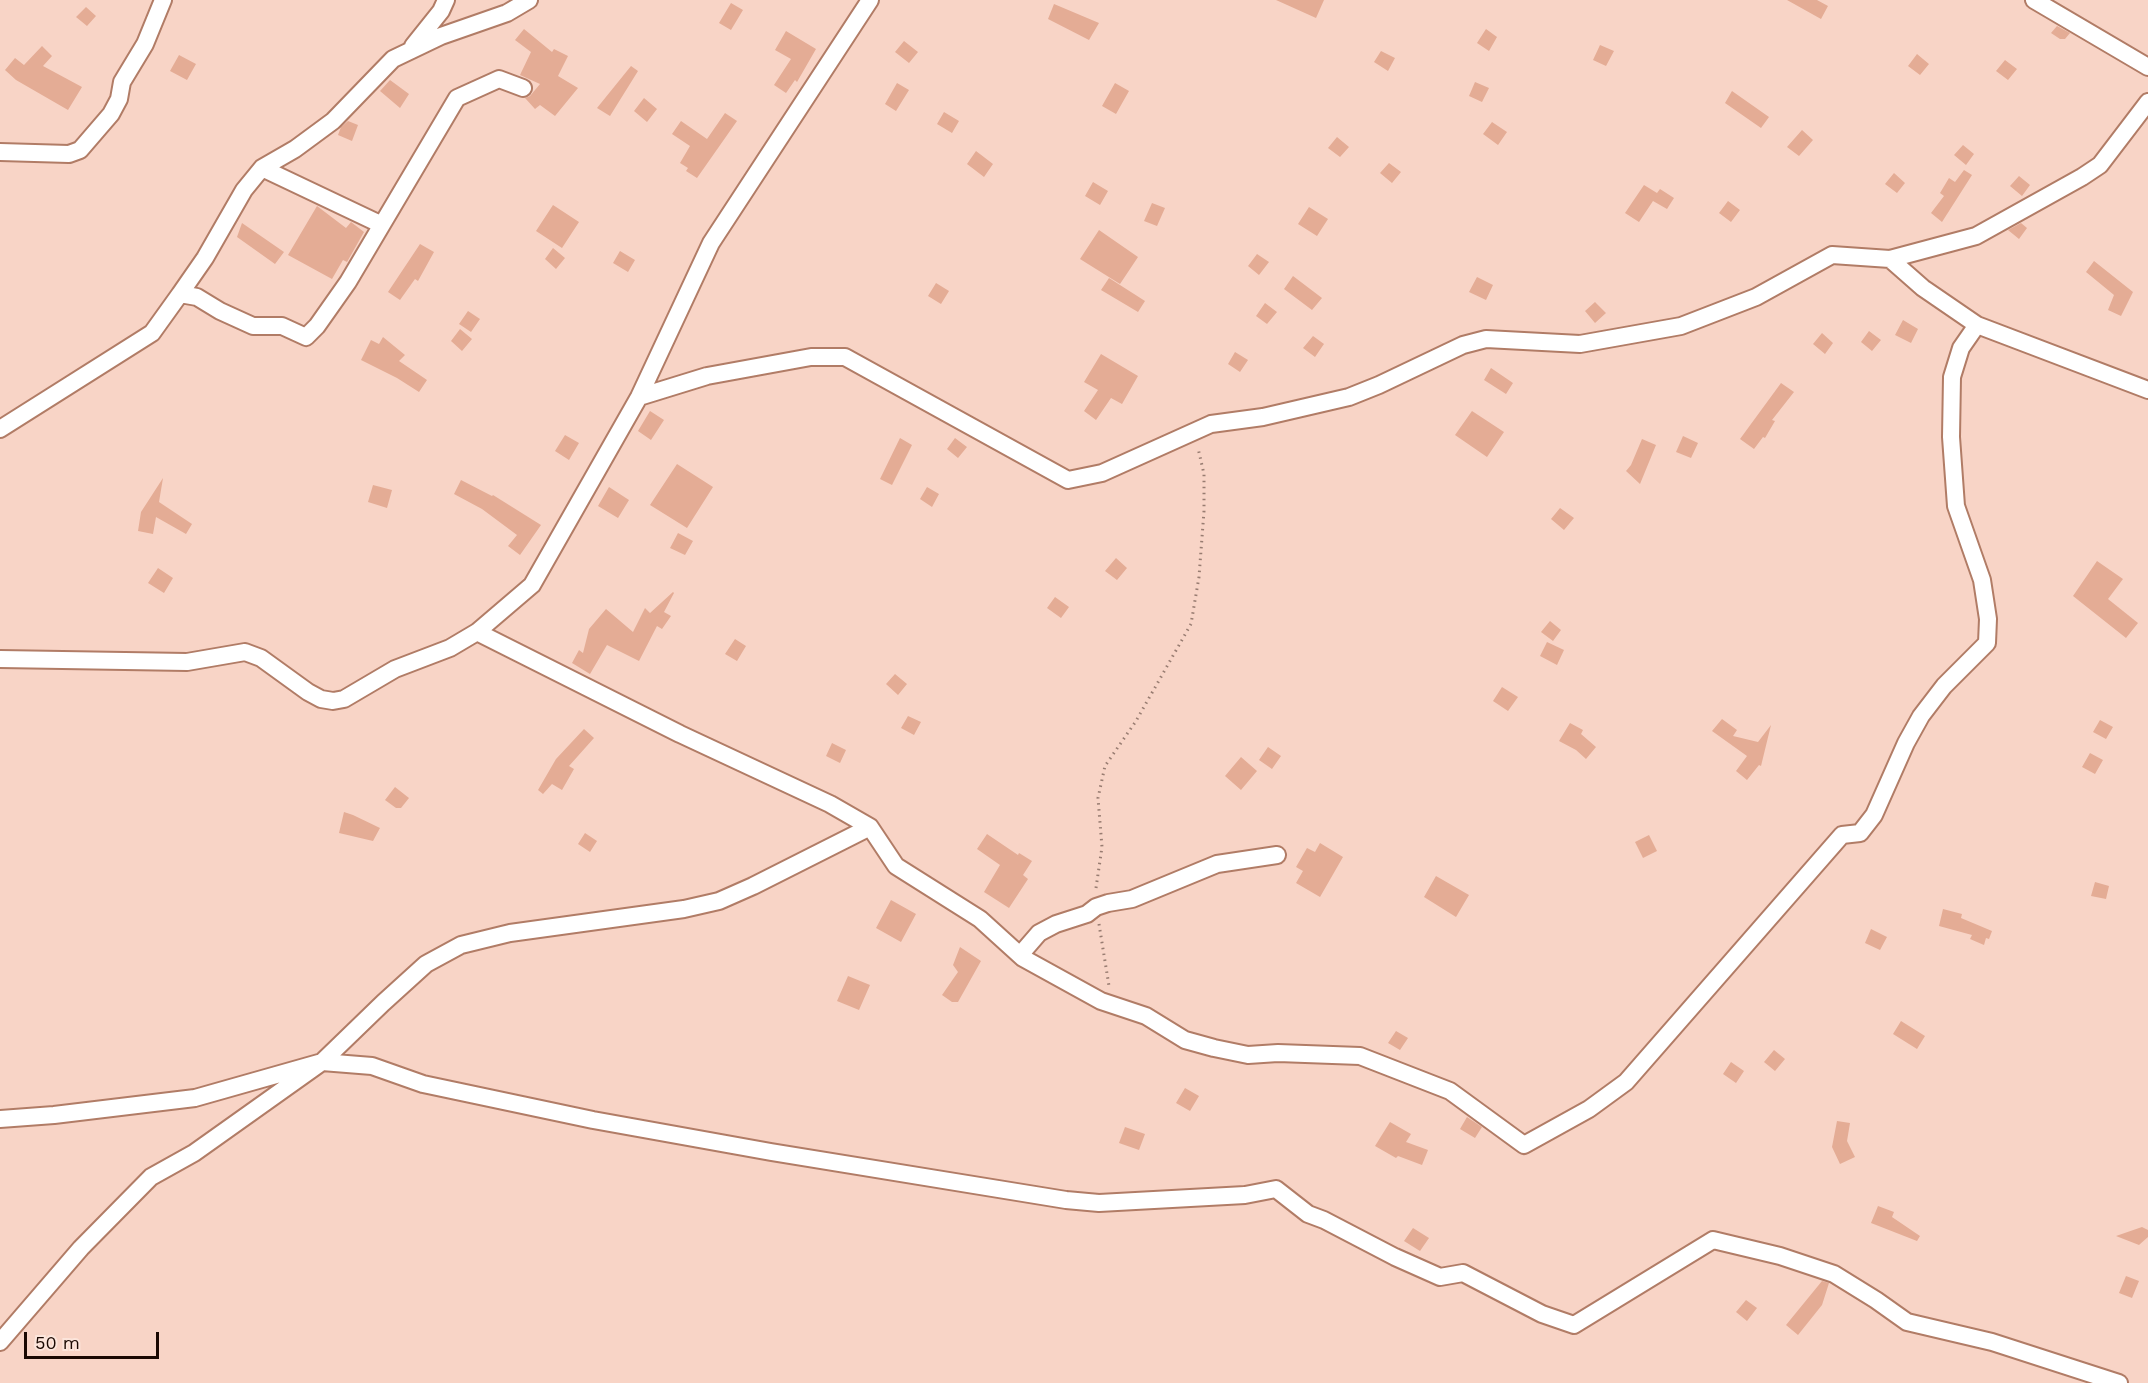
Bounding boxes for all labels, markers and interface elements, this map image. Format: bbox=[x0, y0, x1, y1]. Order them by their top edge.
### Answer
scale bar bbox=[27, 1320, 162, 1358]
text: 50 m bbox=[35, 1332, 80, 1353]

